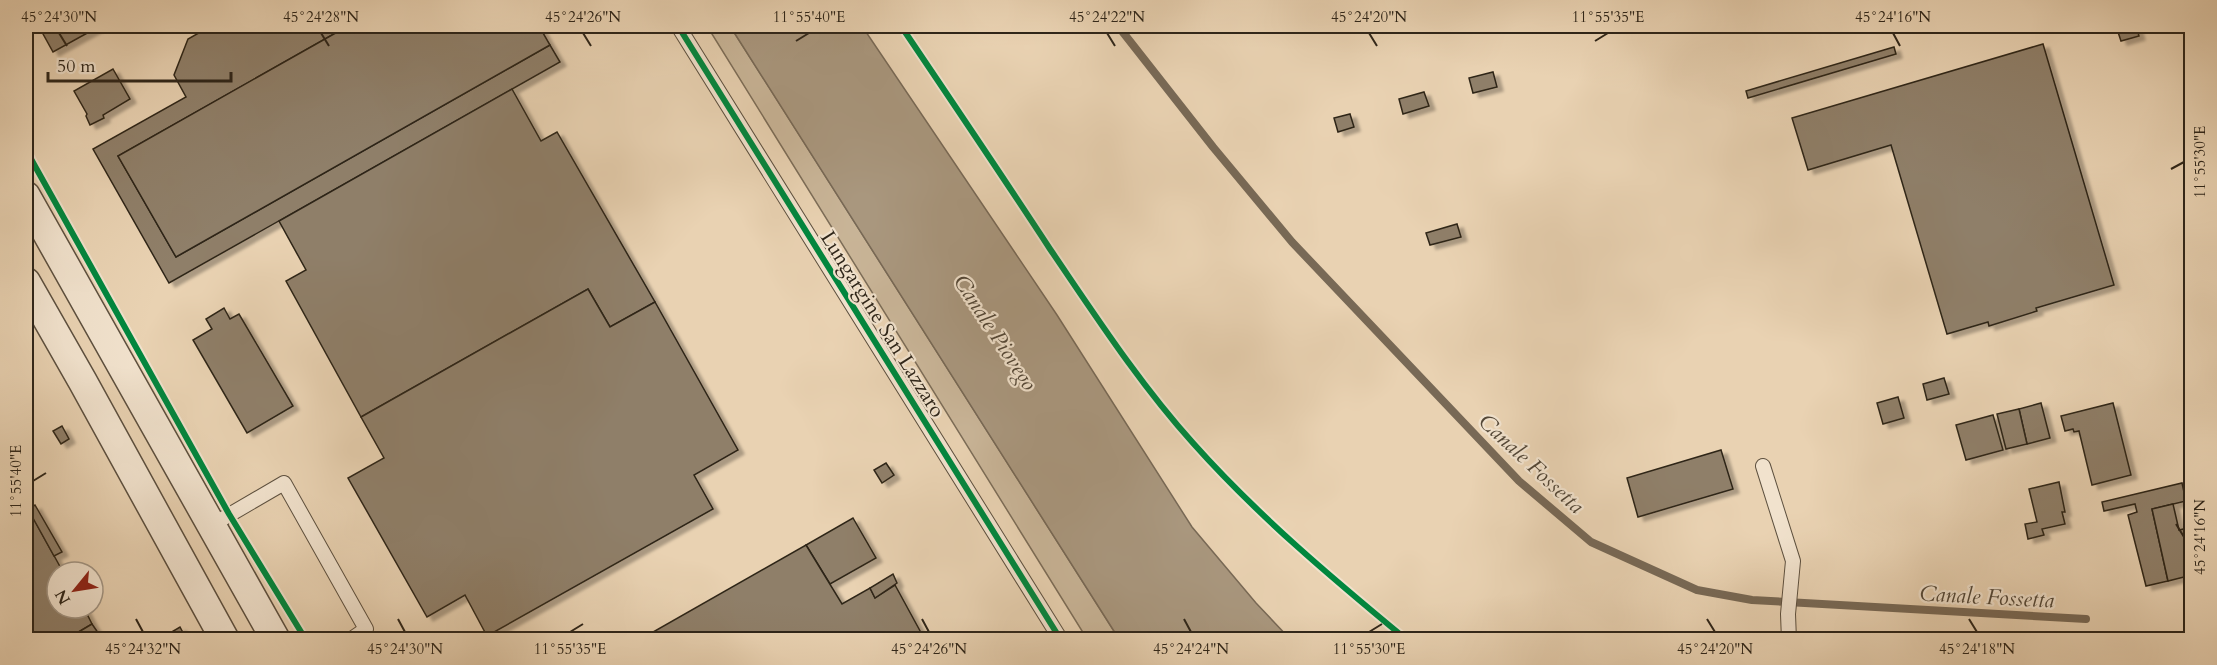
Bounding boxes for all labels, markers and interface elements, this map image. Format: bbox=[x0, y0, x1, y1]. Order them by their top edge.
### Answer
text: 45°24'30"N bbox=[21, 7, 97, 27]
text: 45°24'28"N bbox=[283, 7, 359, 27]
text: 45°24'26"N bbox=[545, 7, 621, 27]
text: 11°55'40"E bbox=[773, 7, 845, 27]
text: 45°24'22"N bbox=[1069, 7, 1145, 27]
text: 45°24'20"N bbox=[1331, 7, 1407, 27]
text: 11°55'35"E bbox=[1572, 7, 1644, 27]
text: 45°24'16"N bbox=[1855, 7, 1931, 27]
scale bar bbox=[48, 45, 231, 83]
text: 50 m bbox=[57, 54, 96, 79]
text: 11°55'30"E bbox=[2190, 126, 2210, 198]
street label: Lungargine San Lazzaro bbox=[813, 225, 952, 423]
water label: Canale Piovego bbox=[946, 269, 1044, 396]
water label: Canale Fossetta bbox=[1472, 407, 1591, 521]
text: 11°55'40"E bbox=[6, 445, 26, 517]
text: 45°24'16"N bbox=[2190, 499, 2210, 575]
north arrow bbox=[45, 560, 105, 620]
water label: Canale Fossetta bbox=[1919, 578, 2055, 616]
text: N bbox=[50, 585, 76, 609]
text: 45°24'32"N bbox=[105, 639, 181, 659]
text: 45°24'30"N bbox=[367, 639, 443, 659]
text: 11°55'35"E bbox=[534, 639, 606, 659]
text: 45°24'26"N bbox=[891, 639, 967, 659]
text: 45°24'24"N bbox=[1153, 639, 1229, 659]
text: 11°55'30"E bbox=[1333, 639, 1405, 659]
text: 45°24'20"N bbox=[1677, 639, 1753, 659]
text: 45°24'18"N bbox=[1939, 639, 2015, 659]

